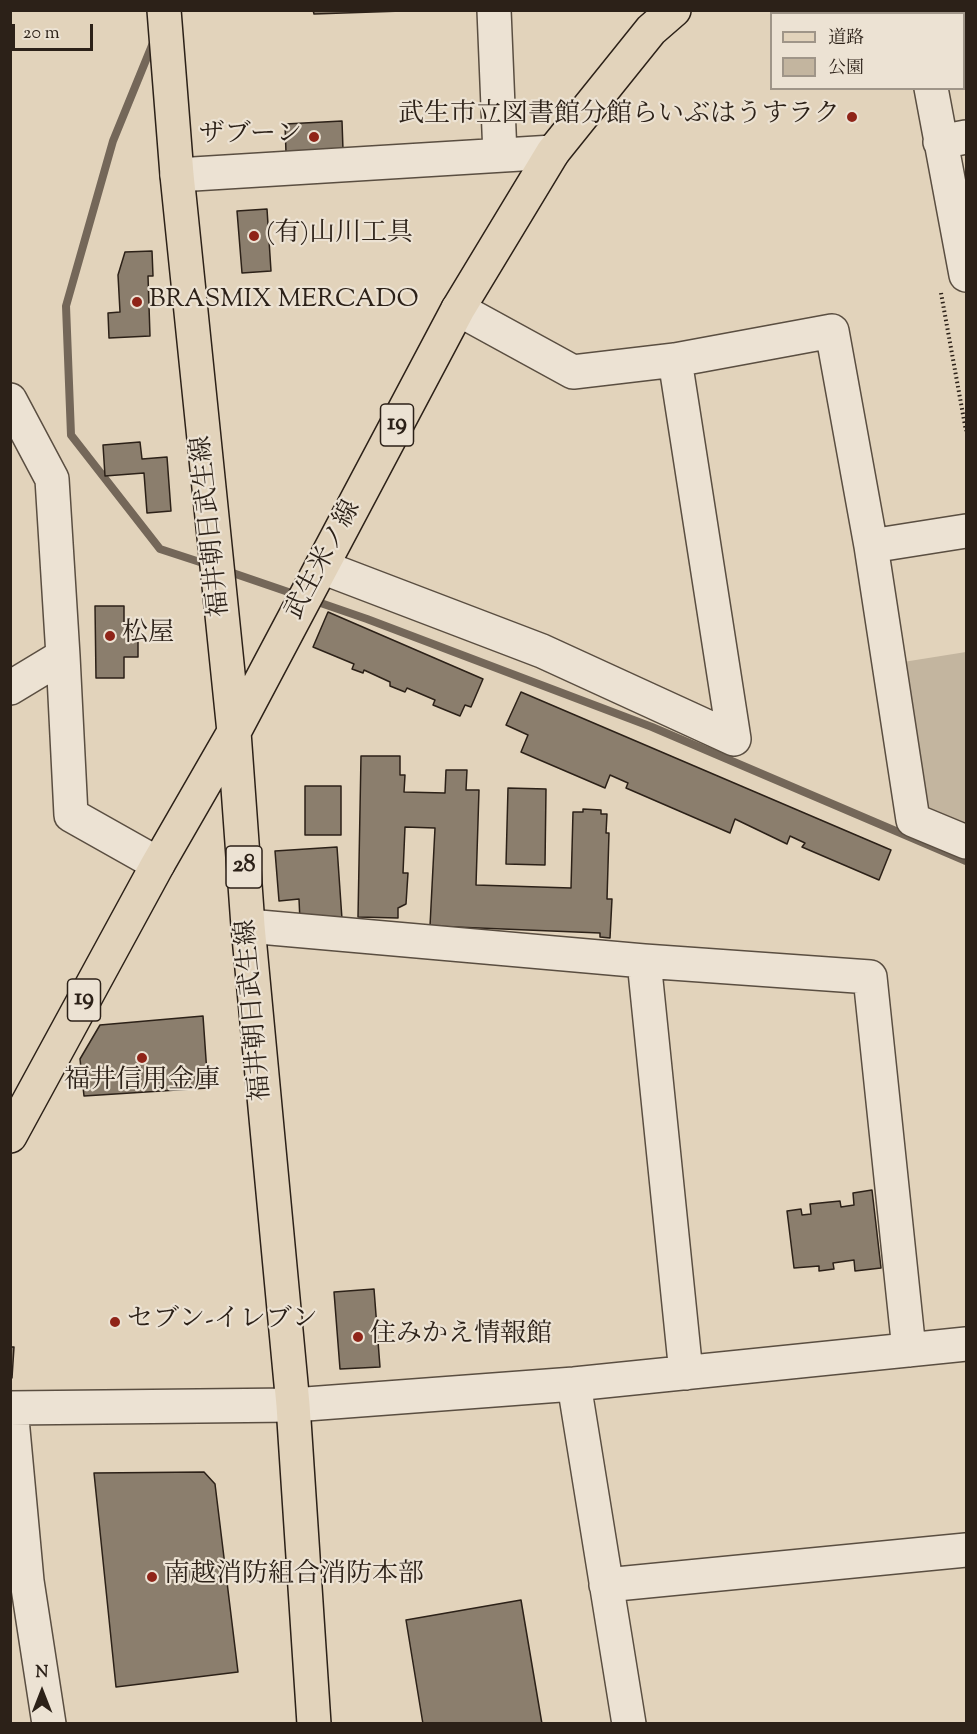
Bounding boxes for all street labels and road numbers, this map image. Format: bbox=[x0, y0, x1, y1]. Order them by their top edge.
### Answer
road number: 19 bbox=[380, 404, 414, 446]
street label: 福井朝日武生線 bbox=[188, 434, 238, 618]
street label: 武生米ノ線 bbox=[281, 496, 369, 626]
road number: 28 bbox=[226, 846, 262, 888]
street label: 福井朝日武生線 bbox=[233, 918, 279, 1102]
road number: 19 bbox=[68, 979, 100, 1021]

